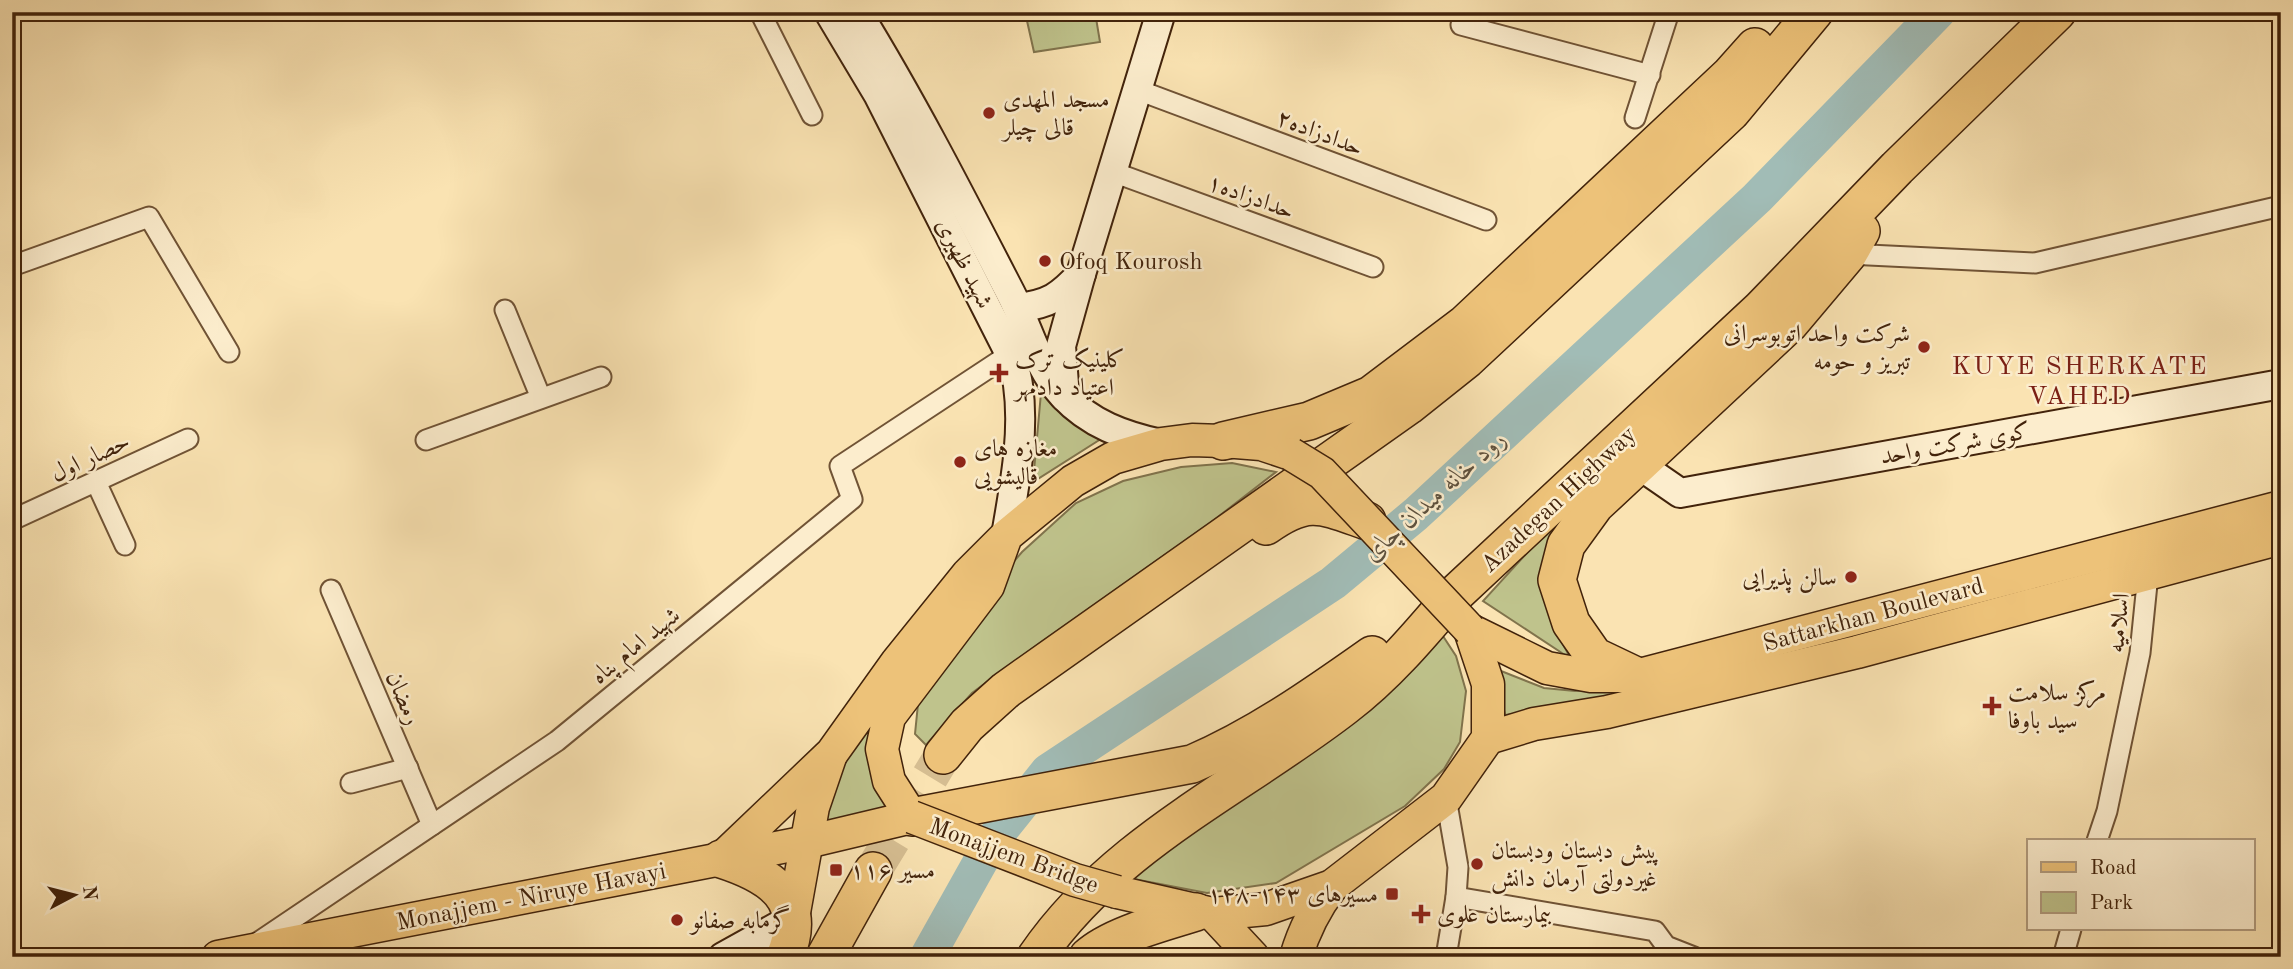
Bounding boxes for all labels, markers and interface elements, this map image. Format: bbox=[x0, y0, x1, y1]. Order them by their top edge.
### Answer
place label: مسجد المهدی قالی چیلر bbox=[1000, 89, 1110, 143]
marker: مسجد المهدی قالی چیلر bbox=[981, 105, 997, 121]
street label: حدادزاده۲ bbox=[1273, 106, 1366, 161]
street label: حدادزاده۱ bbox=[1204, 171, 1297, 225]
street label: شهید ظهیری bbox=[929, 215, 996, 313]
place label: Ofoq Kourosh bbox=[1059, 251, 1202, 275]
marker: Ofoq Kourosh bbox=[1037, 253, 1053, 269]
place label: شرکت واحد اتوبوسرانی تبریز و حومه bbox=[1724, 322, 1910, 376]
marker: شرکت واحد اتوبوسرانی تبریز و حومه bbox=[1916, 339, 1932, 355]
place label: کلینیک ترک اعتیاد دادمهر bbox=[1012, 347, 1125, 402]
district label: KUYE SHERKATE VAHED bbox=[1952, 354, 2208, 410]
marker: کلینیک ترک اعتیاد دادمهر bbox=[989, 363, 1009, 383]
street label: کوی شرکت واحد bbox=[1878, 419, 2032, 472]
street label: Azadegan Highway bbox=[1477, 423, 1642, 578]
water label: رود خانه میدان چای bbox=[1359, 426, 1514, 569]
street label: حصار اول bbox=[48, 430, 134, 487]
place label: مغازه های قالیشویی bbox=[974, 438, 1057, 491]
marker: مغازه های قالیشویی bbox=[952, 454, 968, 470]
place label: سالن پذیرایی bbox=[1742, 567, 1837, 594]
marker: سالن پذیرایی bbox=[1843, 569, 1859, 585]
street label: Sattarkhan Boulevard bbox=[1761, 575, 1986, 657]
street label: اسلامیه bbox=[2105, 592, 2135, 654]
street label: شهید امام پناه bbox=[587, 604, 689, 695]
street label: رمضان bbox=[380, 669, 424, 729]
place label: مرکز سلامت سید باوفا bbox=[2008, 679, 2106, 734]
marker: مرکز سلامت سید باوفا bbox=[1982, 696, 2002, 716]
street label: Monajjem Bridge bbox=[925, 815, 1101, 899]
legend bbox=[2027, 839, 2254, 930]
place label: پیش دبستان ودبستان غیردولتی آرمان دانش bbox=[1491, 840, 1659, 895]
marker: پیش دبستان ودبستان غیردولتی آرمان دانش bbox=[1469, 856, 1485, 872]
text: Road bbox=[2090, 858, 2137, 879]
north arrow bbox=[38, 860, 108, 930]
street label: Monajjem - Niruye Havayi bbox=[395, 860, 668, 936]
place label: مسیر ۱۱۶ bbox=[850, 860, 935, 884]
marker: مسیر ۱۱۶ bbox=[828, 862, 844, 878]
place label: مسیرهای ۱۴۳-۱۴۸ bbox=[1207, 884, 1378, 908]
text: N bbox=[78, 885, 99, 902]
marker: مسیرهای ۱۴۳-۱۴۸ bbox=[1384, 886, 1400, 902]
text: Park bbox=[2090, 893, 2133, 914]
place label: گرمابه صفانو bbox=[689, 904, 791, 935]
marker: بیمارستان علوی bbox=[1411, 904, 1431, 924]
place label: بیمارستان علوی bbox=[1437, 904, 1551, 929]
marker: گرمابه صفانو bbox=[669, 912, 685, 928]

